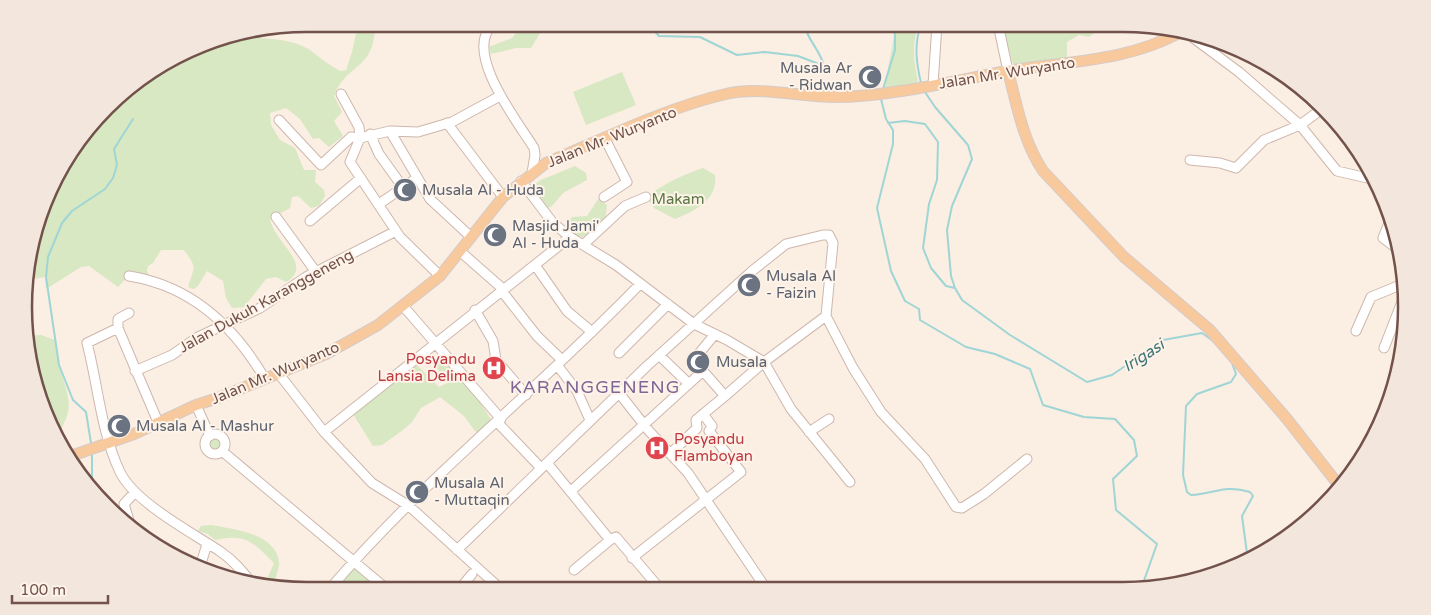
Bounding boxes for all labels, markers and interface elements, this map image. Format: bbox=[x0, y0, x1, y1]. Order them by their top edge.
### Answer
street label: Jalan Mr. Wuryanto bbox=[938, 53, 1076, 93]
place label: Musala Ar - Ridwan bbox=[780, 59, 852, 94]
mosque icon: Musala Ar - Ridwan bbox=[857, 64, 883, 90]
street label: Jalan Mr. Wuryanto bbox=[545, 103, 679, 171]
mosque icon: Musala Al - Huda bbox=[392, 177, 418, 203]
place label: Musala Al - Huda bbox=[422, 181, 544, 199]
park label: Makam bbox=[651, 190, 705, 208]
place label: Masjid Jami' Al - Huda bbox=[512, 217, 599, 252]
mosque icon: Masjid Jami' Al - Huda bbox=[482, 222, 508, 248]
street label: Jalan Dukuh Karanggeneng bbox=[176, 245, 356, 357]
place label: Musala Al - Faizin bbox=[766, 267, 836, 302]
mosque icon: Musala Al - Faizin bbox=[736, 272, 762, 298]
water label: Irigasi bbox=[1119, 334, 1170, 377]
street label: Jalan Mr. Wuryanto bbox=[208, 338, 342, 408]
mosque icon: Musala bbox=[685, 349, 711, 375]
place label: Posyandu Lansia Delima bbox=[377, 350, 476, 385]
place label: Musala bbox=[716, 353, 767, 371]
hospital icon: Posyandu Lansia Delima bbox=[481, 355, 507, 381]
district label: KARANGGENENG bbox=[510, 376, 680, 398]
mosque icon: Musala Al - Mashur bbox=[106, 413, 132, 439]
place label: Musala Al - Mashur bbox=[136, 417, 274, 435]
place label: Posyandu Flamboyan bbox=[674, 430, 753, 465]
hospital icon: Posyandu Flamboyan bbox=[644, 435, 670, 461]
place label: Musala Al - Muttaqin bbox=[434, 474, 510, 509]
mosque icon: Musala Al - Muttaqin bbox=[404, 479, 430, 505]
scale bar bbox=[12, 572, 109, 604]
text: 100 m bbox=[20, 581, 66, 599]

